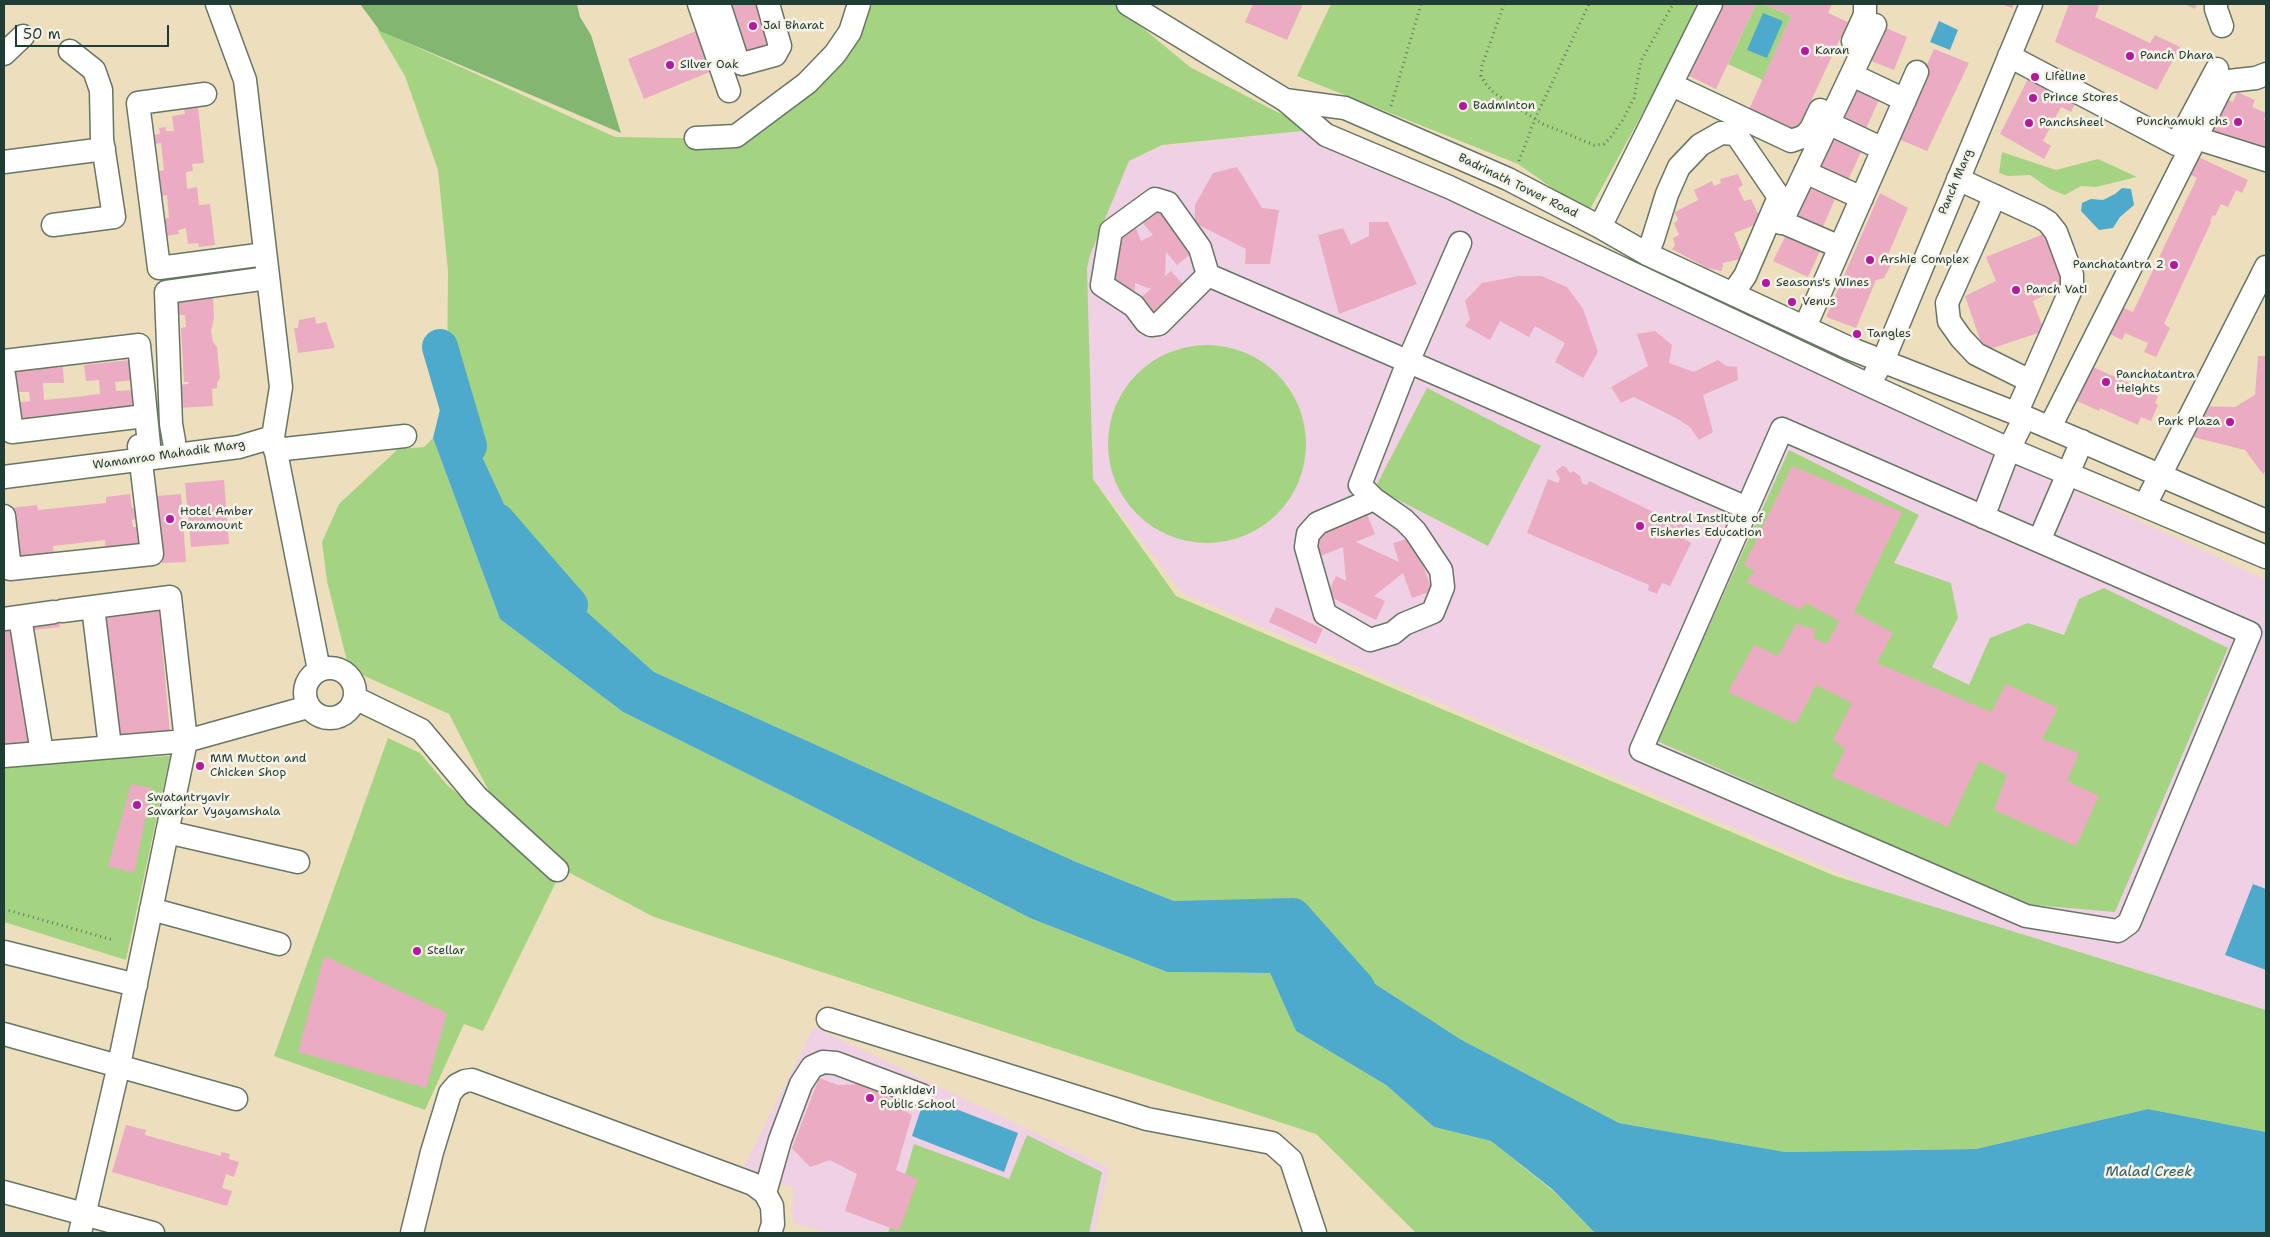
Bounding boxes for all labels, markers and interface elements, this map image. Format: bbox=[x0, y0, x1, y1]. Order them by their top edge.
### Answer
scale bar bbox=[18, 15, 171, 47]
place label: Jai Bharat bbox=[763, 19, 824, 33]
marker: Jai Bharat bbox=[747, 20, 759, 32]
text: 50 m bbox=[23, 24, 61, 44]
place label: Karan bbox=[1815, 44, 1849, 58]
marker: Karan bbox=[1799, 45, 1811, 57]
place label: Panch Dhara bbox=[2140, 49, 2213, 63]
marker: Panch Dhara bbox=[2124, 50, 2136, 62]
place label: Silver Oak bbox=[680, 58, 739, 72]
marker: Silver Oak bbox=[664, 59, 676, 71]
place label: Lifeline bbox=[2045, 70, 2086, 84]
marker: Lifeline bbox=[2029, 71, 2041, 83]
place label: Prince Stores bbox=[2043, 91, 2118, 105]
marker: Prince Stores bbox=[2027, 92, 2039, 104]
place label: Badminton bbox=[1473, 99, 1535, 113]
marker: Badminton bbox=[1457, 100, 1469, 112]
place label: Punchamuki chs bbox=[2136, 115, 2228, 129]
place label: Panchsheel bbox=[2039, 116, 2103, 130]
marker: Punchamuki chs bbox=[2232, 116, 2244, 128]
marker: Panchsheel bbox=[2023, 117, 2035, 129]
street label: Panch Marg bbox=[1936, 147, 1976, 217]
street label: Badrinath Tower Road bbox=[1456, 151, 1580, 221]
place label: Arshie Complex bbox=[1880, 253, 1969, 267]
marker: Arshie Complex bbox=[1864, 254, 1876, 266]
place label: Panchatantra 2 bbox=[2073, 258, 2164, 272]
marker: Panchatantra 2 bbox=[2168, 259, 2180, 271]
place label: Seasons's Wines bbox=[1776, 276, 1869, 290]
marker: Seasons's Wines bbox=[1760, 277, 1772, 289]
place label: Panch Vati bbox=[2026, 283, 2087, 297]
marker: Panch Vati bbox=[2010, 284, 2022, 296]
place label: Venus bbox=[1802, 295, 1836, 309]
marker: Venus bbox=[1786, 296, 1798, 308]
place label: Tangles bbox=[1867, 327, 1911, 341]
marker: Tangles bbox=[1851, 328, 1863, 340]
place label: Panchatantra Heights bbox=[2116, 368, 2195, 396]
marker: Panchatantra Heights bbox=[2100, 376, 2112, 388]
place label: Park Plaza bbox=[2158, 415, 2220, 429]
marker: Park Plaza bbox=[2224, 416, 2236, 428]
street label: Wamanrao Mahadik Marg bbox=[92, 437, 246, 473]
place label: Hotel Amber Paramount bbox=[180, 505, 253, 533]
place label: Central Institute of Fisheries Education bbox=[1650, 512, 1763, 540]
marker: Hotel Amber Paramount bbox=[164, 513, 176, 525]
marker: Central Institute of Fisheries Education bbox=[1634, 520, 1646, 532]
place label: MM Mutton and Chicken Shop bbox=[210, 752, 306, 780]
marker: MM Mutton and Chicken Shop bbox=[194, 760, 206, 772]
place label: Swatantryavir Savarkar Vyayamshala bbox=[147, 791, 281, 819]
marker: Swatantryavir Savarkar Vyayamshala bbox=[131, 799, 143, 811]
place label: Stellar bbox=[427, 944, 465, 958]
marker: Stellar bbox=[411, 945, 423, 957]
place label: Jankidevi Public School bbox=[880, 1084, 955, 1112]
marker: Jankidevi Public School bbox=[864, 1092, 876, 1104]
water label: Malad Creek bbox=[2106, 1164, 2192, 1180]

